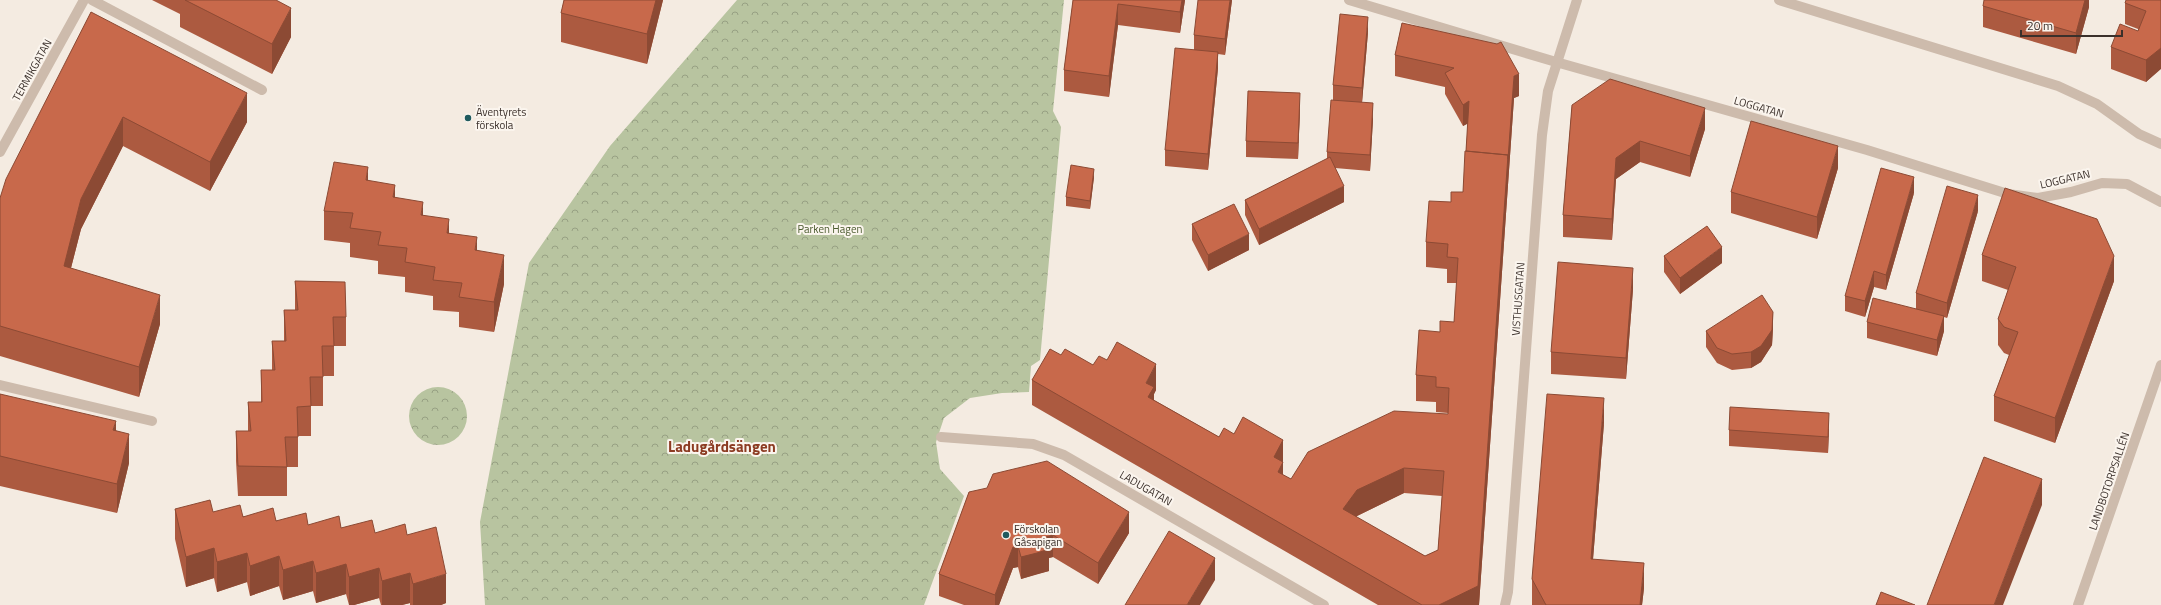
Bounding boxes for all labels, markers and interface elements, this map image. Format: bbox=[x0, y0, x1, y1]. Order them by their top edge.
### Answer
scale bar bbox=[2021, 12, 2122, 38]
text: 20 m bbox=[2027, 16, 2053, 35]
street label: TERMIKGATAN bbox=[8, 36, 56, 104]
street label: LOGGATAN bbox=[1732, 92, 1786, 122]
place label: Äventyrets förskola bbox=[476, 104, 526, 133]
marker: Äventyrets förskola bbox=[463, 113, 473, 123]
street label: LOGGATAN bbox=[2038, 165, 2092, 193]
park label: Parken Hagen bbox=[798, 221, 863, 237]
street label: VISTHUSGATAN bbox=[1507, 262, 1529, 336]
street label: LANDBOTORPSALLÉN bbox=[2085, 430, 2133, 532]
district label: Ladugårdsängen bbox=[668, 435, 776, 458]
street label: LADUGATAN bbox=[1117, 467, 1175, 509]
place label: Förskolan Gåsapigan bbox=[1014, 521, 1062, 550]
marker: Förskolan Gåsapigan bbox=[1001, 530, 1011, 540]

